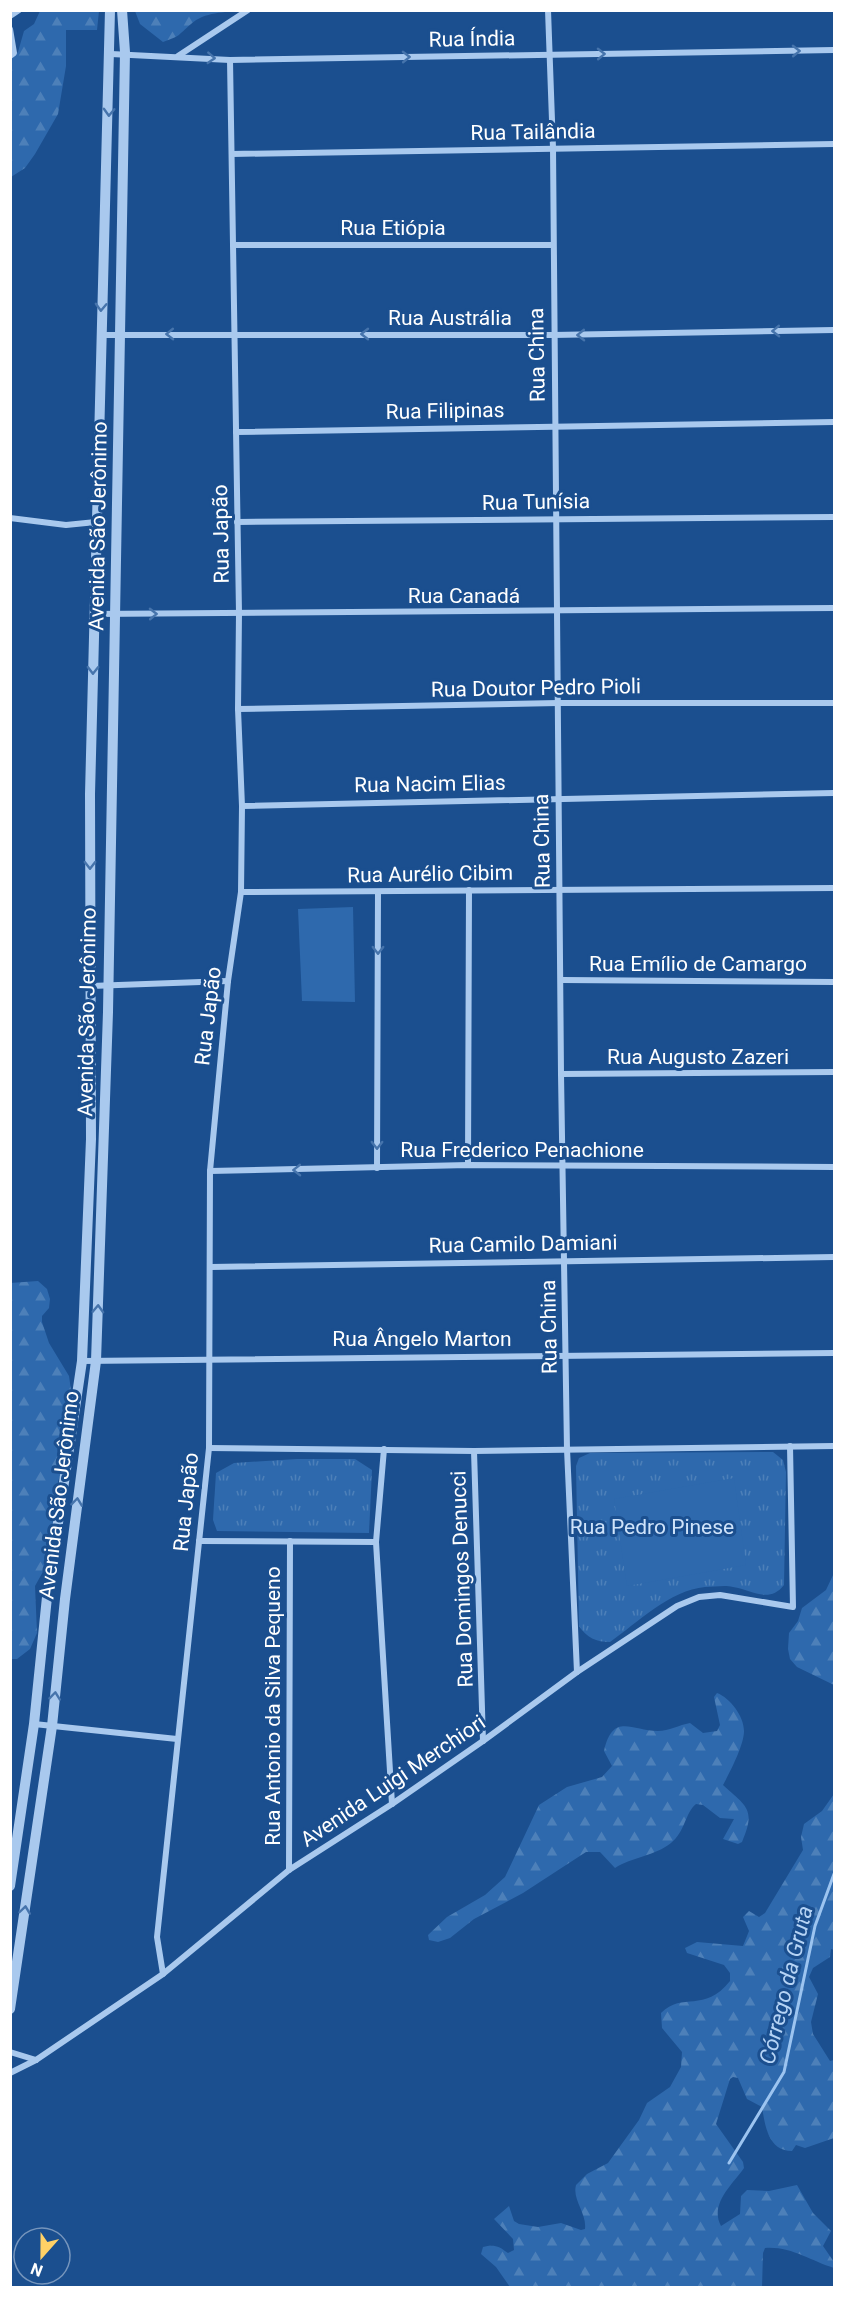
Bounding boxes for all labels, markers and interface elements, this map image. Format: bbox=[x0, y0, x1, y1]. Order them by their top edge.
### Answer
street label: Rua Índia bbox=[428, 26, 516, 52]
one-way arrow bbox=[791, 44, 800, 57]
one-way arrow bbox=[596, 48, 605, 60]
one-way arrow bbox=[401, 51, 410, 63]
one-way arrow bbox=[206, 52, 215, 65]
one-way arrow bbox=[102, 108, 115, 117]
street label: Rua Tailândia bbox=[470, 119, 596, 145]
street label: Rua Etiópia bbox=[340, 216, 446, 240]
one-way arrow bbox=[95, 302, 108, 311]
street label: Rua Austrália bbox=[388, 306, 512, 330]
street label: Rua China bbox=[524, 308, 550, 402]
one-way arrow bbox=[772, 325, 781, 338]
one-way arrow bbox=[166, 328, 175, 340]
one-way arrow bbox=[361, 328, 370, 340]
one-way arrow bbox=[577, 329, 586, 341]
street label: Rua Filipinas bbox=[385, 398, 505, 424]
street label: Avenida São Jerônimo bbox=[84, 421, 112, 631]
street label: Rua Japão bbox=[208, 484, 234, 584]
street label: Rua Tunísia bbox=[482, 489, 590, 515]
street label: Rua Canadá bbox=[408, 584, 520, 608]
one-way arrow bbox=[148, 608, 157, 620]
one-way arrow bbox=[87, 665, 99, 674]
street label: Rua Doutor Pedro Pioli bbox=[431, 674, 641, 702]
street label: Rua Nacim Elias bbox=[354, 771, 506, 797]
street label: Rua China bbox=[529, 794, 555, 888]
one-way arrow bbox=[84, 860, 96, 869]
street label: Rua Aurélio Cibim bbox=[347, 861, 513, 887]
street label: Avenida São Jerônimo bbox=[73, 907, 101, 1117]
one-way arrow bbox=[372, 946, 384, 955]
street label: Rua Emílio de Camargo bbox=[589, 952, 807, 976]
street label: Rua Japão bbox=[190, 965, 226, 1067]
street label: Rua Augusto Zazeri bbox=[607, 1045, 789, 1069]
street label: Rua Frederico Penachione bbox=[400, 1138, 644, 1162]
one-way arrow bbox=[371, 1141, 383, 1150]
one-way arrow bbox=[293, 1164, 302, 1176]
street label: Rua Camilo Damiani bbox=[428, 1230, 618, 1258]
street label: Rua China bbox=[536, 1280, 562, 1374]
one-way arrow bbox=[91, 1304, 104, 1313]
street label: Rua Ângelo Marton bbox=[332, 1327, 512, 1351]
street label: Avenida São Jerônimo bbox=[34, 1390, 84, 1600]
street label: Rua Japão bbox=[169, 1451, 203, 1553]
street label: Rua Domingos Denucci bbox=[446, 1470, 478, 1688]
one-way arrow bbox=[71, 1498, 83, 1507]
park label: Rua Pedro Pinese bbox=[570, 1515, 734, 1539]
street label: Rua Antonio da Silva Pequeno bbox=[261, 1566, 285, 1846]
one-way arrow bbox=[48, 1692, 61, 1701]
street label: Avenida Luigi Merchiori bbox=[296, 1710, 490, 1852]
water label: Córrego da Gruta bbox=[754, 1903, 818, 2067]
one-way arrow bbox=[18, 1905, 30, 1915]
north arrow bbox=[12, 2226, 72, 2286]
text: N bbox=[28, 2259, 45, 2280]

